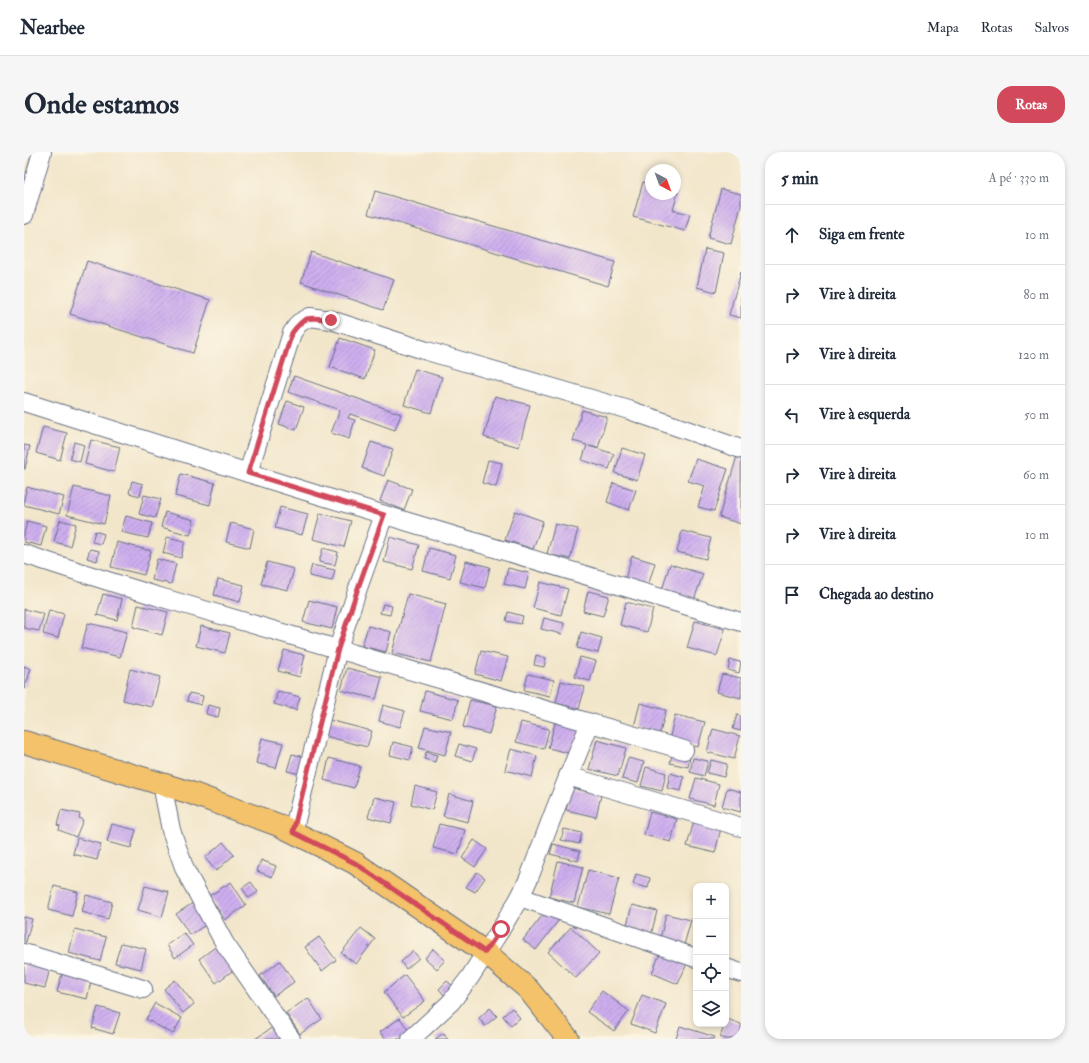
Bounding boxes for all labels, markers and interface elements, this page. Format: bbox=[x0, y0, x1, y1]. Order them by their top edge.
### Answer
text: Nearbee bbox=[20, 16, 85, 40]
text: Mapa bbox=[927, 19, 959, 36]
text: Rotas bbox=[981, 19, 1012, 36]
text: Salvos bbox=[1034, 19, 1069, 36]
button: Rotas bbox=[997, 86, 1065, 123]
text: Onde estamos bbox=[24, 87, 179, 122]
north arrow bbox=[645, 164, 681, 200]
text: 5 min bbox=[781, 168, 819, 189]
text: A pé · 330 m bbox=[989, 170, 1049, 186]
icon: ahead bbox=[781, 224, 803, 246]
text: Siga em frente bbox=[819, 225, 905, 244]
text: 10 m bbox=[1025, 227, 1049, 243]
icon: right bbox=[781, 284, 803, 306]
text: Vire à direita bbox=[819, 285, 896, 304]
text: 80 m bbox=[1023, 287, 1049, 303]
route end bbox=[322, 311, 340, 329]
icon: right bbox=[781, 344, 803, 366]
text: Vire à direita bbox=[819, 345, 896, 364]
text: 120 m bbox=[1018, 347, 1049, 363]
icon: left bbox=[781, 404, 803, 426]
text: Vire à esquerda bbox=[819, 405, 910, 424]
text: 50 m bbox=[1024, 407, 1049, 423]
icon: right bbox=[781, 464, 803, 486]
text: Vire à direita bbox=[819, 465, 896, 484]
text: 60 m bbox=[1023, 467, 1049, 483]
icon: right bbox=[781, 524, 803, 546]
text: Vire à direita bbox=[819, 525, 896, 544]
text: 10 m bbox=[1025, 527, 1049, 543]
icon: arrive bbox=[781, 584, 803, 606]
text: Chegada ao destino bbox=[819, 585, 934, 604]
map controls bbox=[693, 883, 729, 1027]
button: + bbox=[693, 883, 729, 919]
button: − bbox=[693, 919, 729, 955]
route start bbox=[492, 920, 510, 938]
button: locate bbox=[693, 955, 729, 991]
button: layers bbox=[693, 991, 729, 1027]

